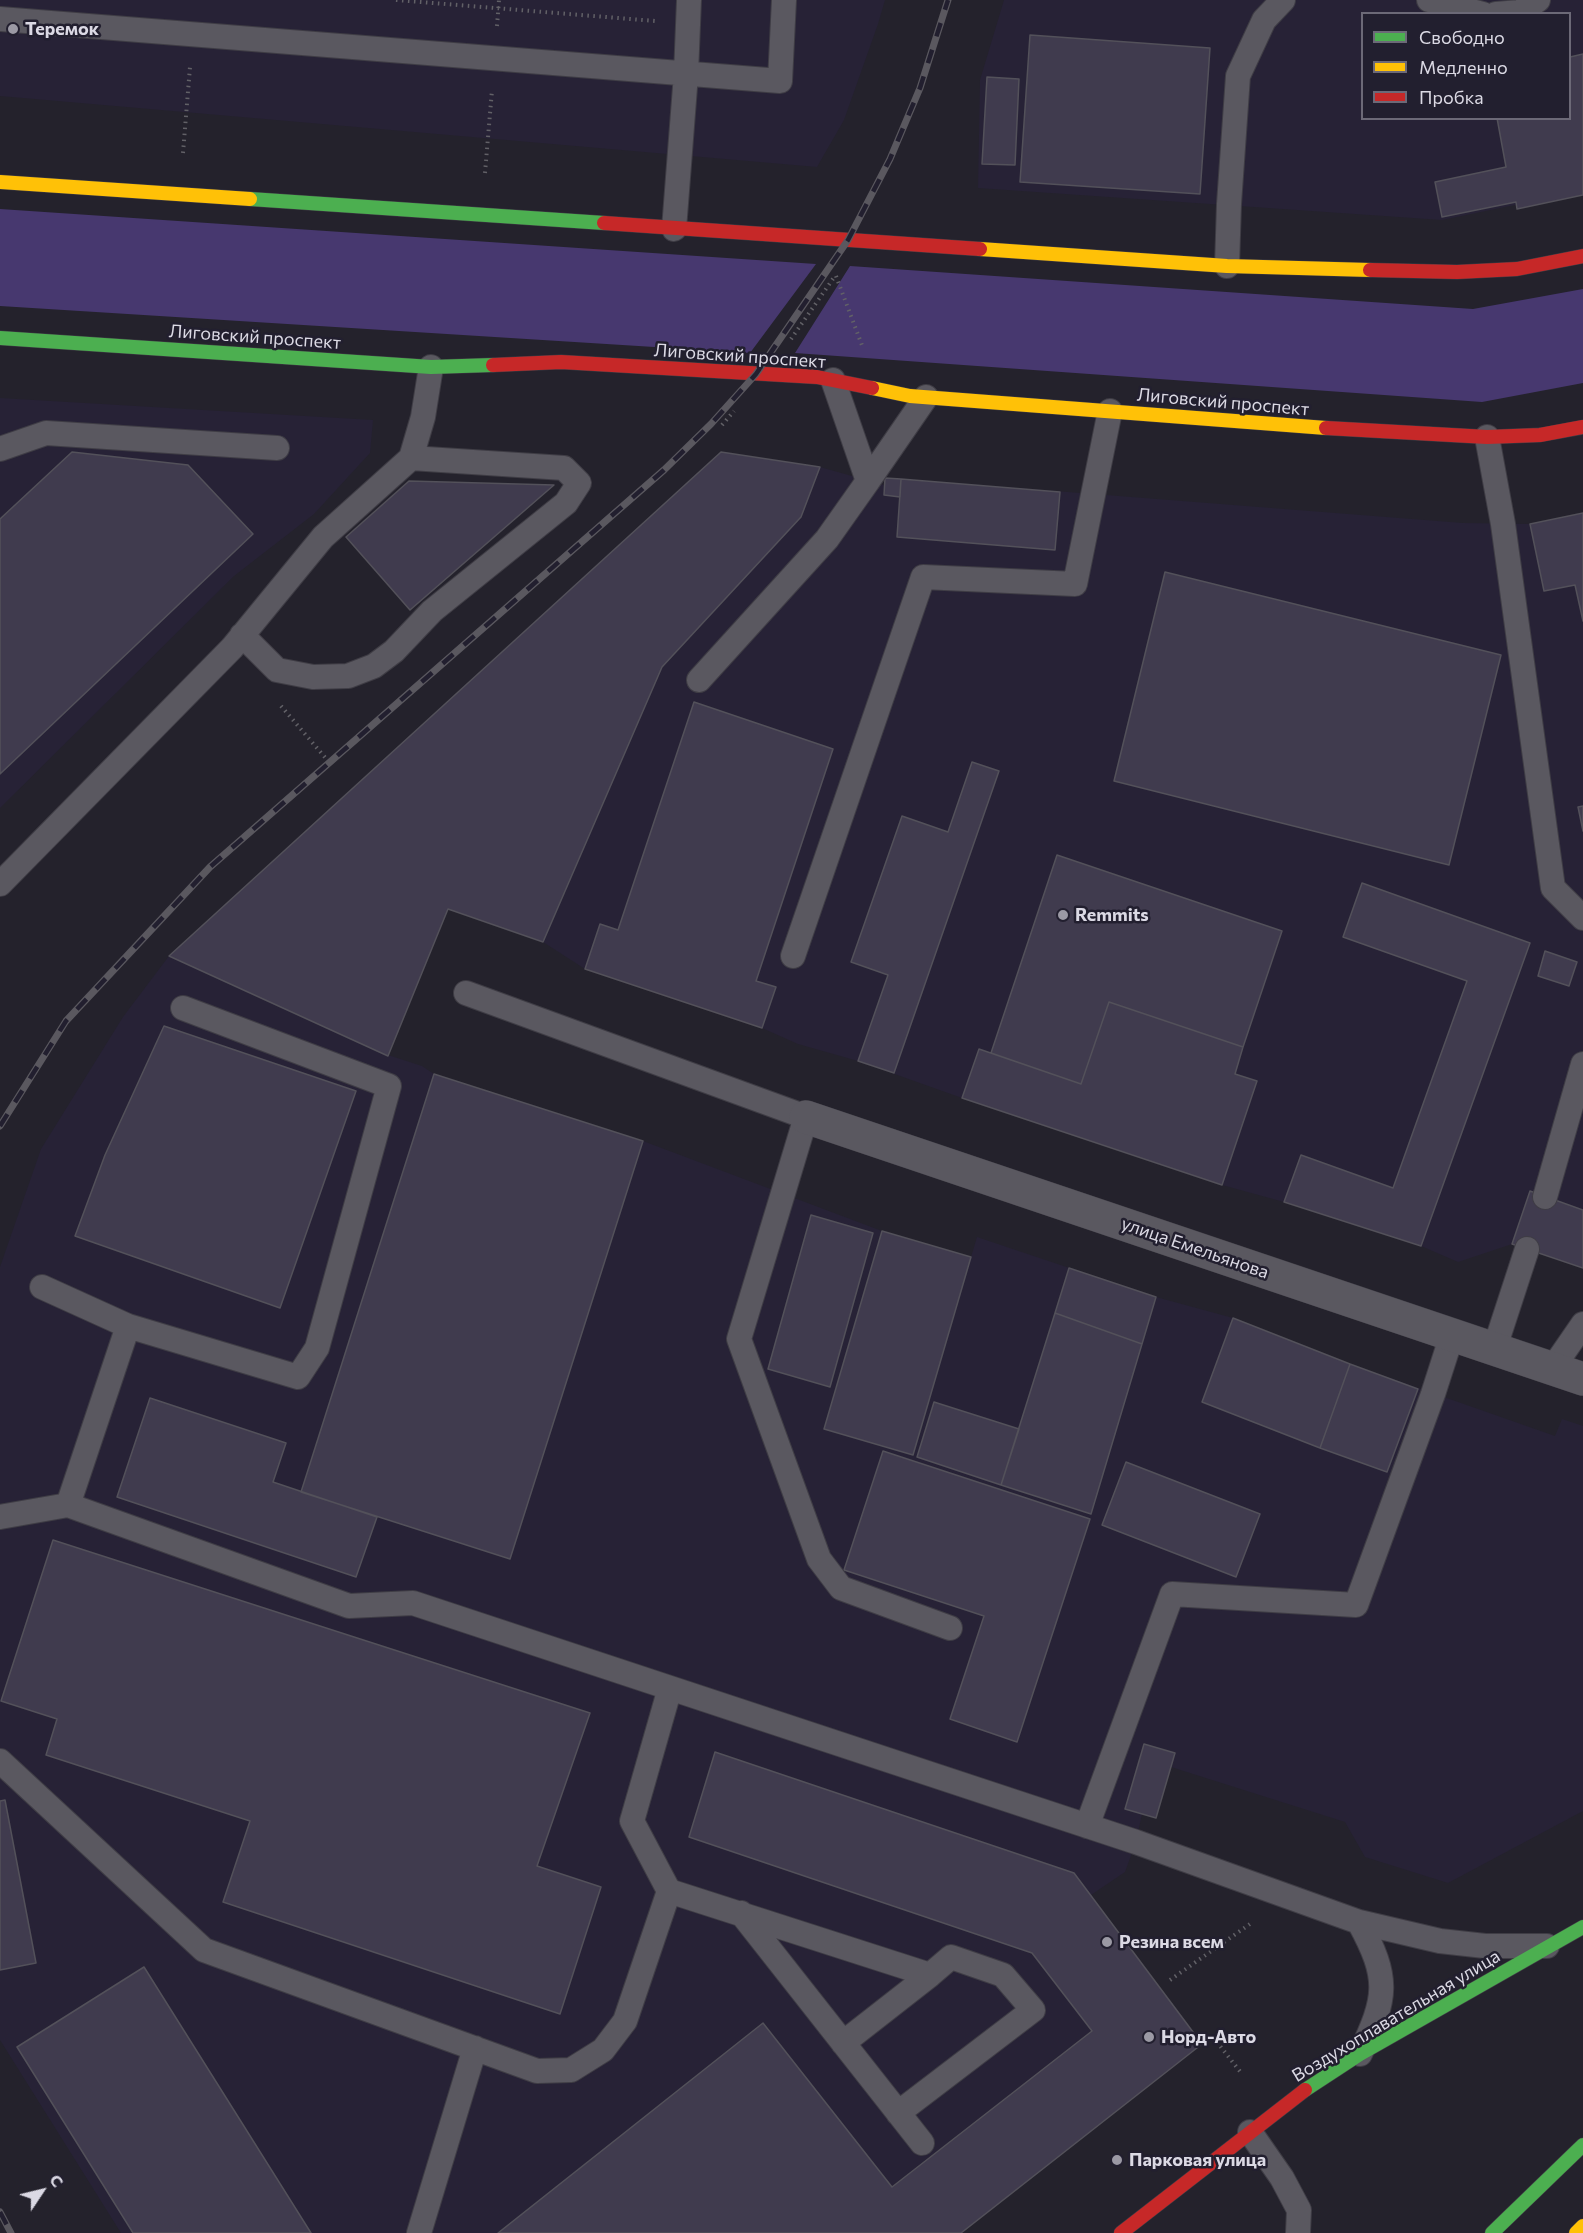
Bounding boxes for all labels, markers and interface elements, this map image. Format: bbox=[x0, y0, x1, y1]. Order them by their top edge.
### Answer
legend bbox=[1361, 12, 1571, 120]
place label: Теремок bbox=[25, 18, 99, 40]
marker: Теремок bbox=[6, 22, 20, 36]
text: Свободно bbox=[1419, 26, 1505, 48]
text: Медленно bbox=[1419, 56, 1508, 78]
text: Пробка bbox=[1419, 86, 1484, 108]
street label: Лиговский проспект bbox=[168, 320, 342, 354]
street label: Лиговский проспект bbox=[653, 339, 827, 373]
street label: Лиговский проспект bbox=[1136, 384, 1310, 420]
place label: Remmits bbox=[1075, 904, 1149, 926]
marker: Remmits bbox=[1056, 908, 1070, 922]
street label: улица Емельянова bbox=[1118, 1213, 1272, 1283]
place label: Резина всем bbox=[1119, 1931, 1224, 1953]
marker: Резина всем bbox=[1100, 1935, 1114, 1949]
street label: Воздухоплавательная улица bbox=[1288, 1945, 1504, 2087]
place label: Норд-Авто bbox=[1161, 2026, 1256, 2048]
marker: Норд-Авто bbox=[1142, 2030, 1156, 2044]
place label: Парковая улица bbox=[1129, 2149, 1266, 2171]
marker: Парковая улица bbox=[1110, 2153, 1124, 2167]
north arrow bbox=[12, 2161, 72, 2221]
text: С bbox=[46, 2170, 68, 2190]

